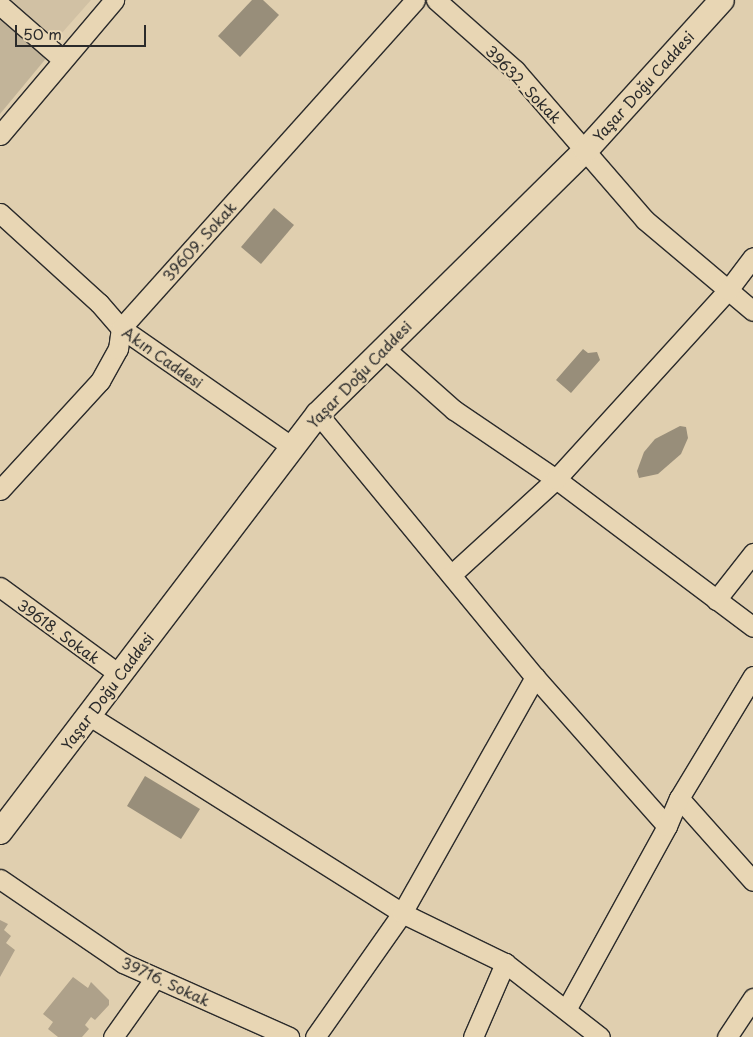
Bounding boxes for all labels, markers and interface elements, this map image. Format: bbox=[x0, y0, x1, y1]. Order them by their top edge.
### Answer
scale bar bbox=[18, 15, 149, 47]
text: 50 m bbox=[23, 22, 62, 45]
street label: Yaşar Doğu Caddesi bbox=[588, 26, 698, 146]
street label: 39632. Sokak bbox=[482, 41, 566, 127]
street label: 39609. Sokak bbox=[159, 197, 239, 285]
street label: Yaşar Doğu Caddesi bbox=[302, 316, 416, 432]
street label: Akın Caddesi bbox=[119, 322, 207, 392]
street label: 39618. Sokak bbox=[14, 595, 104, 667]
street label: Yaşar Doğu Caddesi bbox=[56, 628, 158, 754]
street label: 39716. Sokak bbox=[118, 952, 214, 1010]

